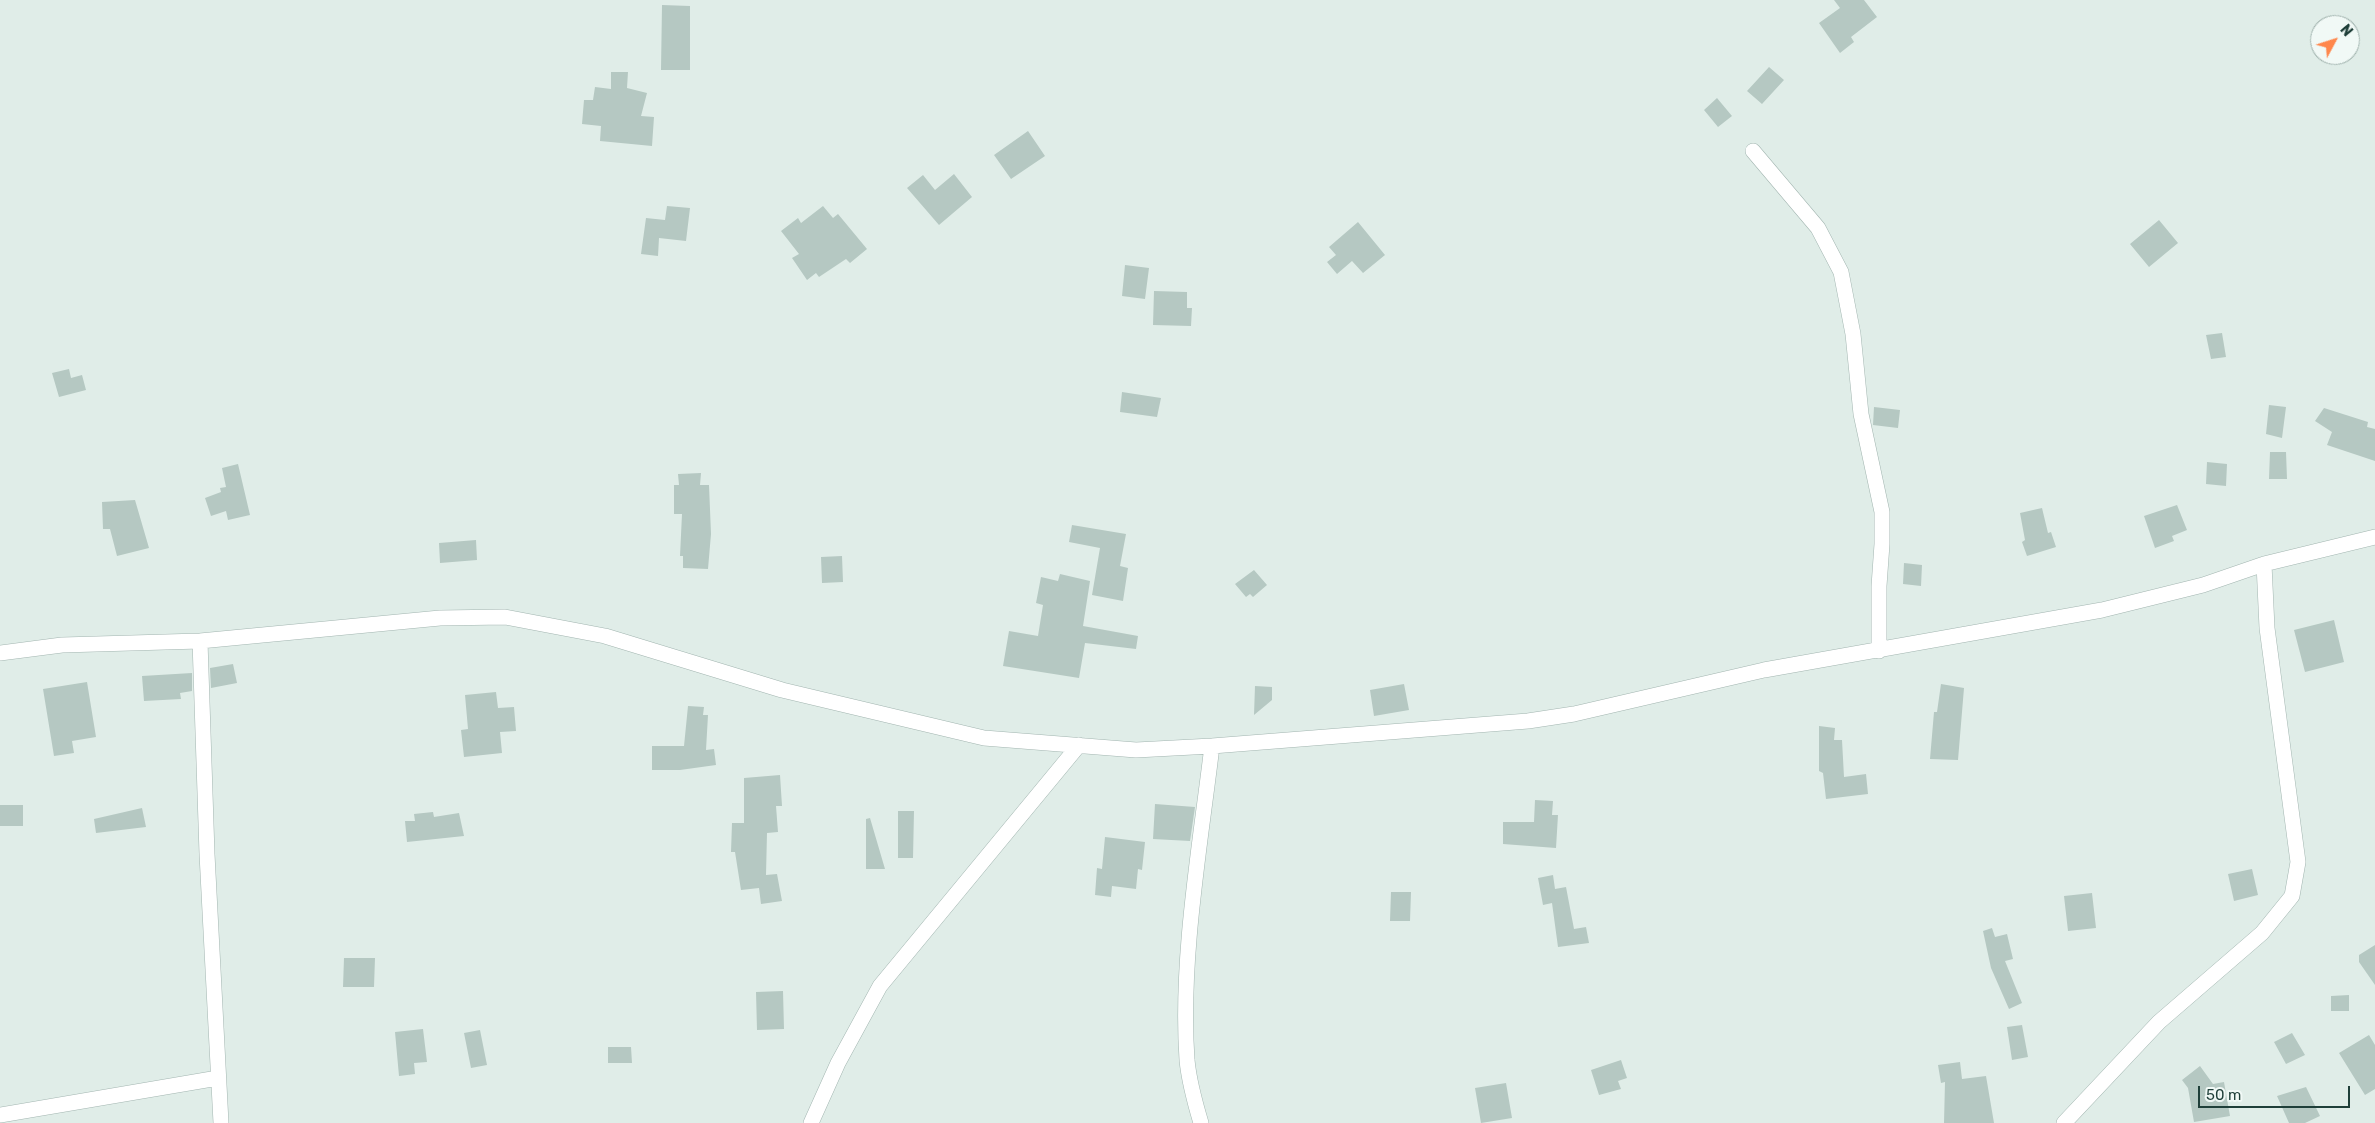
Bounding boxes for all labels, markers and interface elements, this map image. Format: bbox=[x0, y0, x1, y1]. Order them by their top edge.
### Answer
north arrow bbox=[2310, 15, 2360, 65]
text: N bbox=[2336, 21, 2356, 40]
scale bar bbox=[2200, 1076, 2352, 1108]
text: 50 m bbox=[2206, 1086, 2241, 1104]

